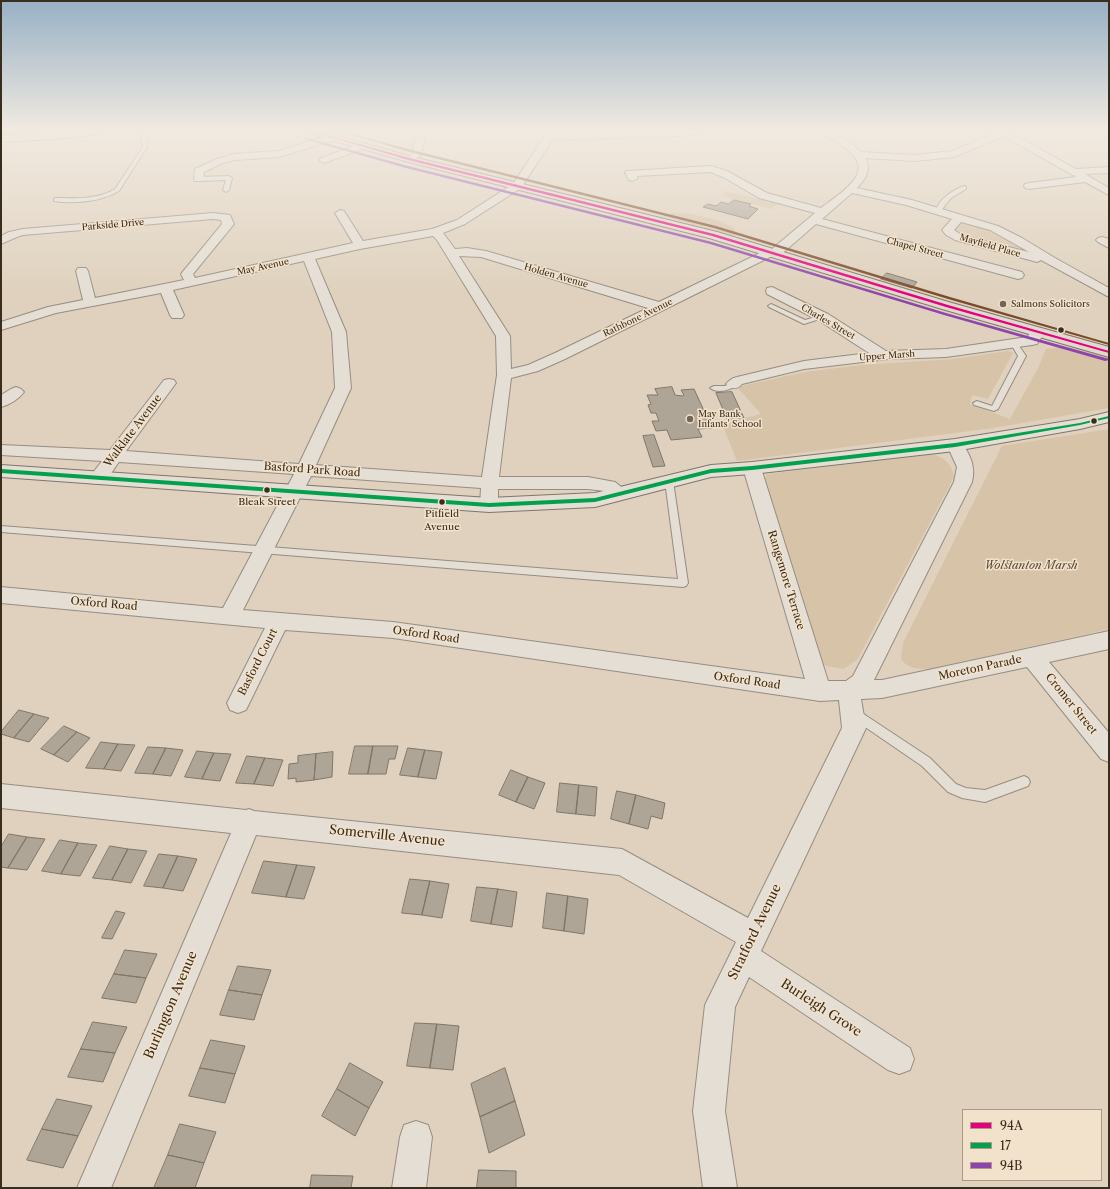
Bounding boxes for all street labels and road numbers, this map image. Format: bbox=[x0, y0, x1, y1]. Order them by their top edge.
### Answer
street label: Parkside Drive bbox=[81, 217, 145, 233]
street label: Mayfield Place bbox=[958, 232, 1022, 260]
street label: Chapel Street bbox=[885, 235, 945, 261]
street label: May Avenue bbox=[236, 256, 290, 278]
street label: Holden Avenue bbox=[523, 262, 589, 290]
street label: Rathbone Avenue bbox=[601, 296, 675, 340]
street label: Charles Street bbox=[799, 302, 857, 342]
street label: Upper Marsh bbox=[859, 349, 915, 363]
street label: Walklate Avenue bbox=[101, 392, 165, 470]
street label: Basford Park Road bbox=[263, 460, 361, 480]
street label: Rangemore Terrace bbox=[765, 529, 807, 631]
street label: Oxford Road bbox=[70, 594, 138, 614]
street label: Oxford Road bbox=[392, 624, 460, 646]
street label: Basford Court bbox=[235, 626, 281, 698]
street label: Moreton Parade bbox=[937, 653, 1023, 683]
street label: Oxford Road bbox=[713, 670, 781, 692]
street label: Cromer Street bbox=[1042, 671, 1100, 737]
street label: Somerville Avenue bbox=[328, 822, 446, 850]
street label: Stratford Avenue bbox=[725, 882, 785, 982]
street label: Burlington Avenue bbox=[141, 949, 201, 1061]
street label: Burleigh Grove bbox=[778, 976, 864, 1040]

